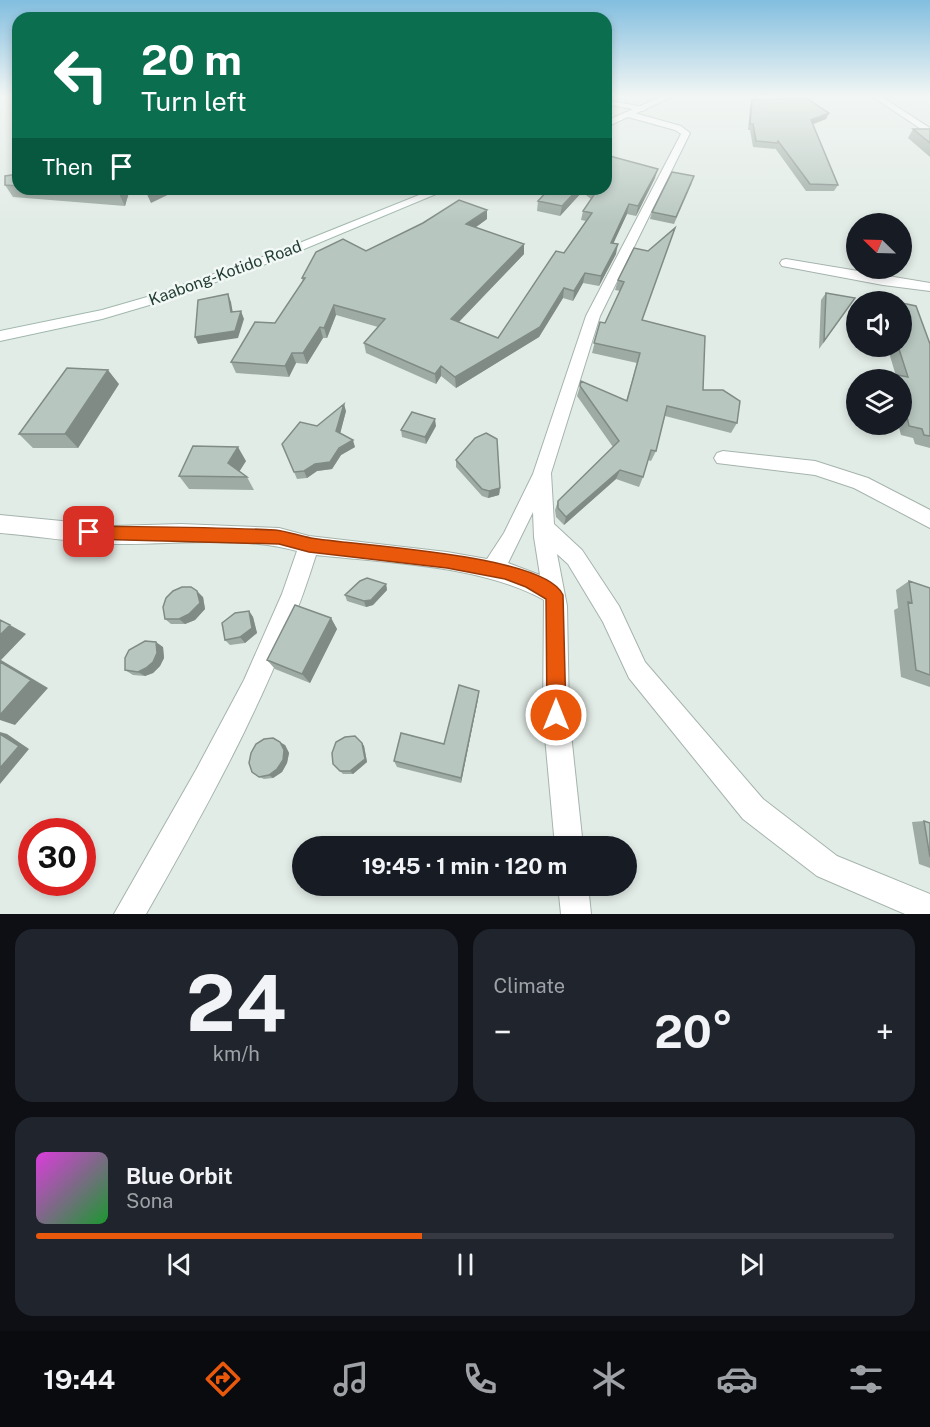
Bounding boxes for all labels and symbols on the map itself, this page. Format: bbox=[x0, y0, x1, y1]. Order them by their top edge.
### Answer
north arrow bbox=[846, 213, 912, 279]
street label: Kaabong-Kotido Road bbox=[146, 237, 304, 309]
pin bbox=[63, 506, 114, 557]
position arrow bbox=[524, 683, 588, 747]
speed limit sign: 30 bbox=[18, 818, 96, 896]

